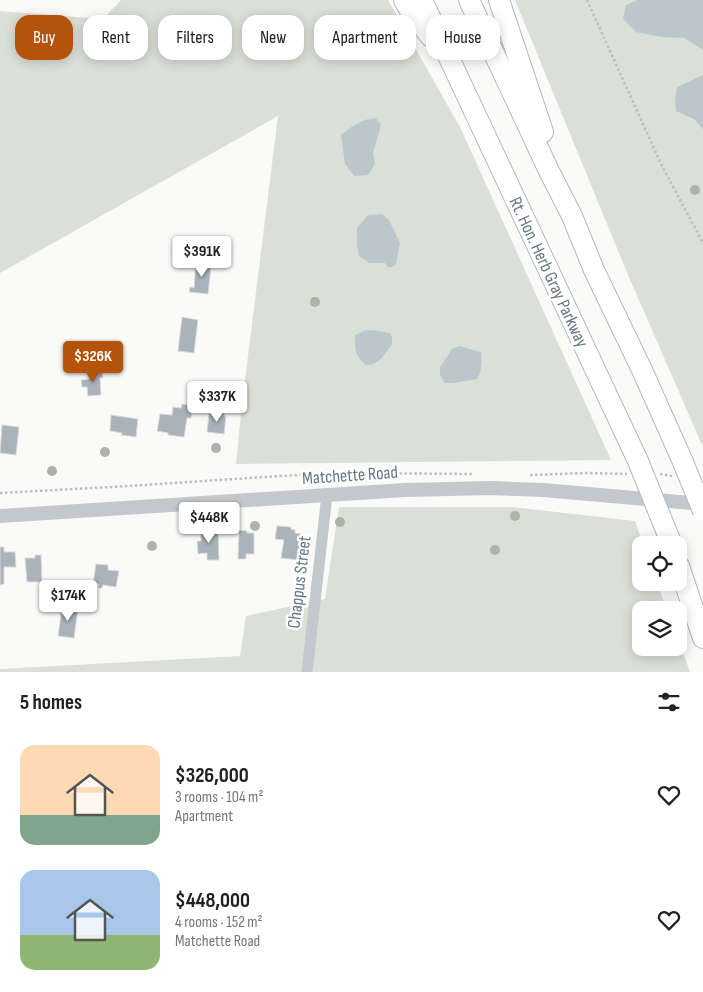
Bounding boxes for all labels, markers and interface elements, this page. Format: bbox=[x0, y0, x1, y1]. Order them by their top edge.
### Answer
chip: Buy bbox=[15, 15, 73, 60]
chip: Rent bbox=[83, 15, 148, 60]
chip: Filters bbox=[158, 15, 232, 60]
chip: New bbox=[242, 15, 304, 60]
chip: Apartment bbox=[314, 15, 416, 60]
chip: House bbox=[426, 15, 500, 60]
street label: Rt. Hon. Herb Gray Parkway bbox=[505, 194, 593, 351]
pin: $391K bbox=[167, 236, 237, 278]
text: $391K bbox=[183, 242, 221, 261]
pin: $326K bbox=[58, 340, 128, 383]
text: $326K bbox=[74, 347, 112, 366]
pin: $337K bbox=[182, 380, 252, 423]
text: $337K bbox=[198, 387, 236, 406]
street label: Matchette Road bbox=[301, 462, 399, 489]
pin: $448K bbox=[174, 502, 244, 544]
text: $448K bbox=[190, 508, 228, 527]
street label: Chappus Street bbox=[283, 534, 316, 630]
map controls bbox=[632, 536, 687, 656]
button: locate bbox=[632, 536, 687, 591]
pin: $174K bbox=[33, 580, 103, 622]
text: $174K bbox=[50, 586, 86, 605]
button: layers bbox=[632, 601, 687, 656]
icon: filters bbox=[655, 688, 683, 716]
text: 5 homes bbox=[20, 690, 82, 715]
text: $326,000 bbox=[175, 763, 249, 788]
icon: home bbox=[60, 765, 120, 825]
icon: heart bbox=[655, 781, 683, 809]
text: 3 rooms · 104 m² bbox=[175, 788, 263, 807]
text: Apartment bbox=[175, 807, 233, 826]
text: $448,000 bbox=[175, 888, 250, 913]
icon: home bbox=[60, 890, 120, 950]
icon: heart bbox=[655, 906, 683, 934]
text: 4 rooms · 152 m² bbox=[175, 913, 263, 932]
text: Matchette Road bbox=[175, 932, 260, 951]

